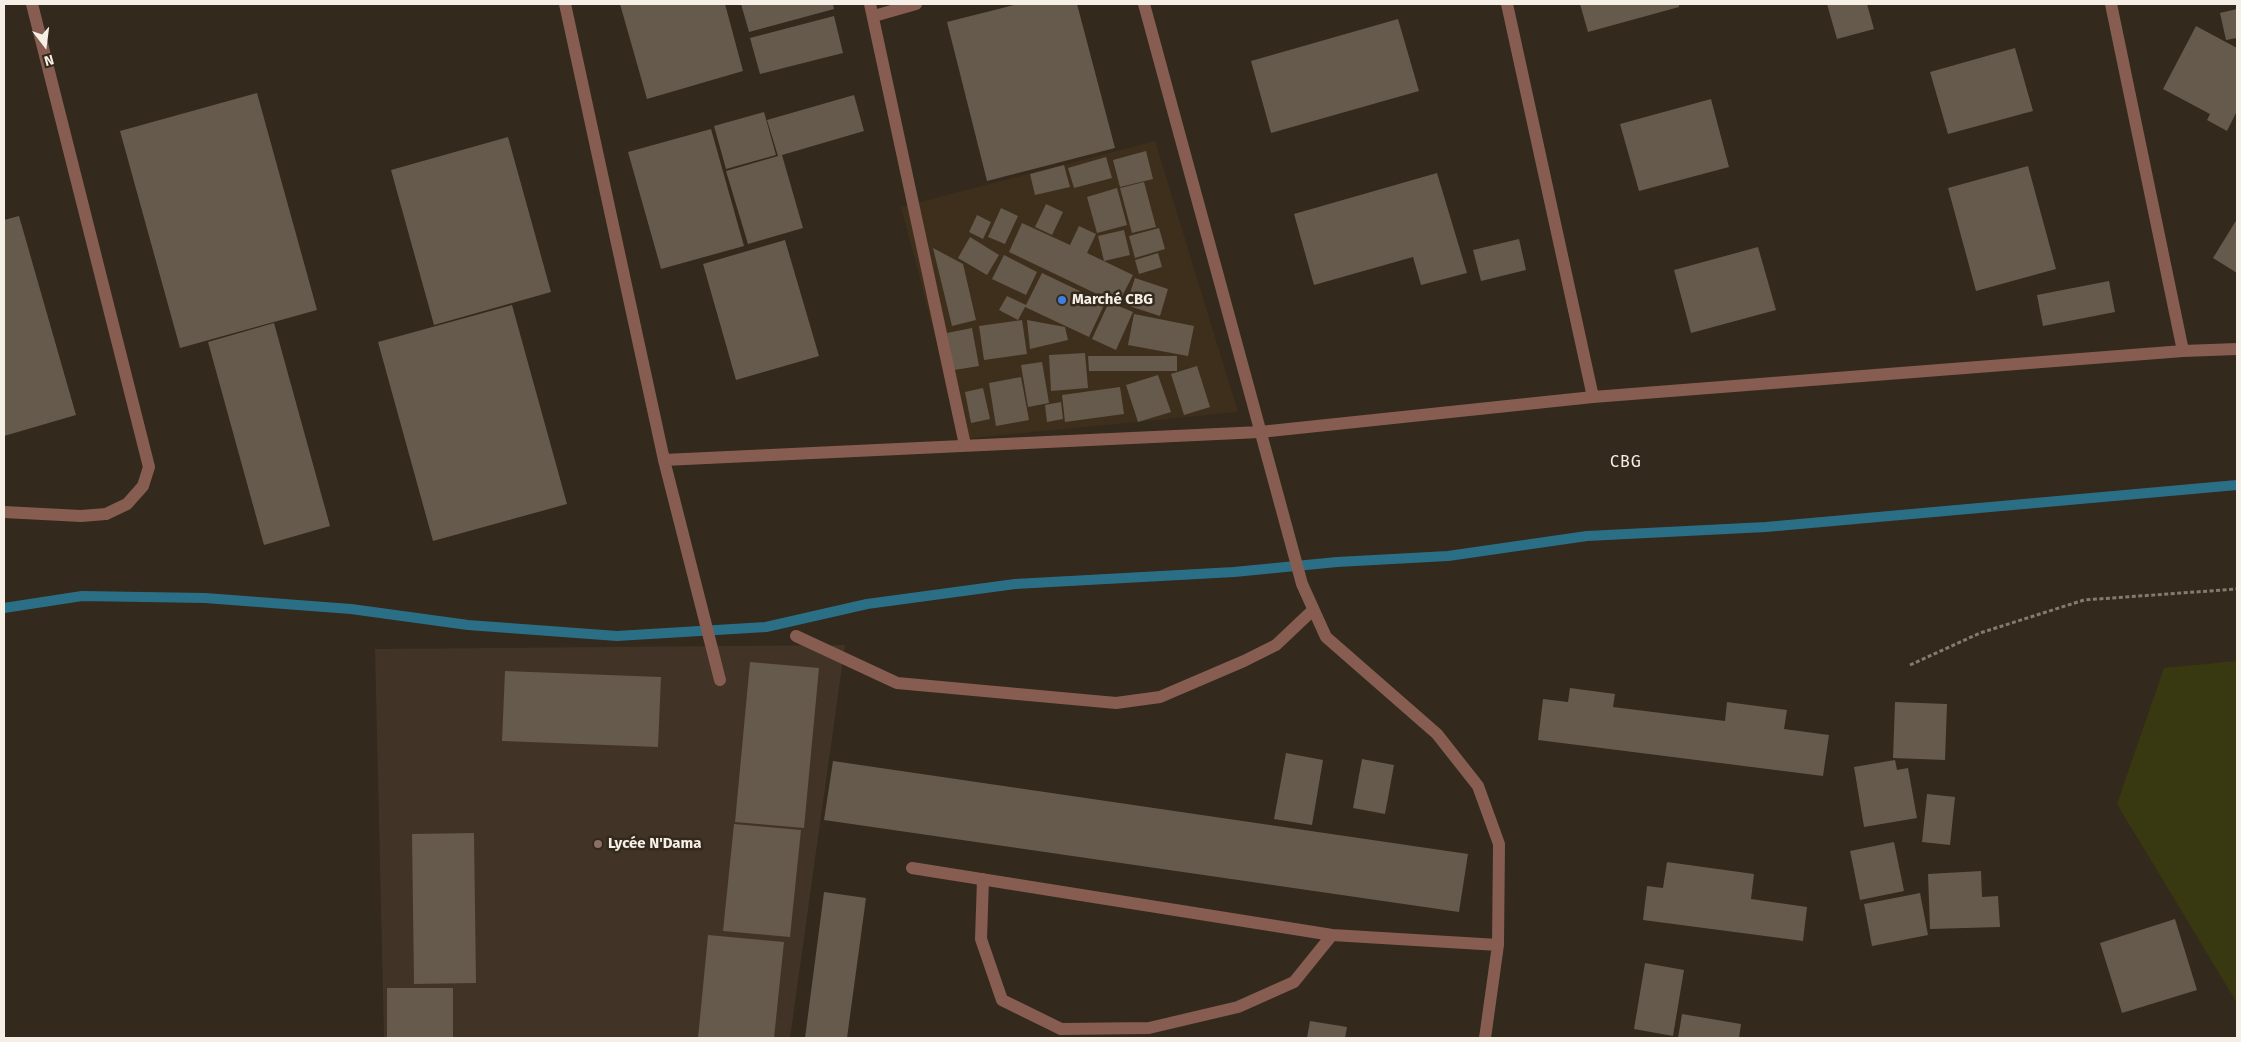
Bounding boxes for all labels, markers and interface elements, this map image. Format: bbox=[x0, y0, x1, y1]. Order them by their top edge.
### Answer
north arrow bbox=[20, 20, 70, 70]
text: N bbox=[42, 51, 56, 69]
place label: Marché CBG bbox=[1072, 291, 1153, 309]
marker: Marché CBG bbox=[1056, 294, 1068, 306]
district label: CBG bbox=[1610, 453, 1642, 473]
place label: Lycée N'Dama bbox=[608, 835, 701, 853]
marker: Lycée N'Dama bbox=[592, 838, 604, 850]

